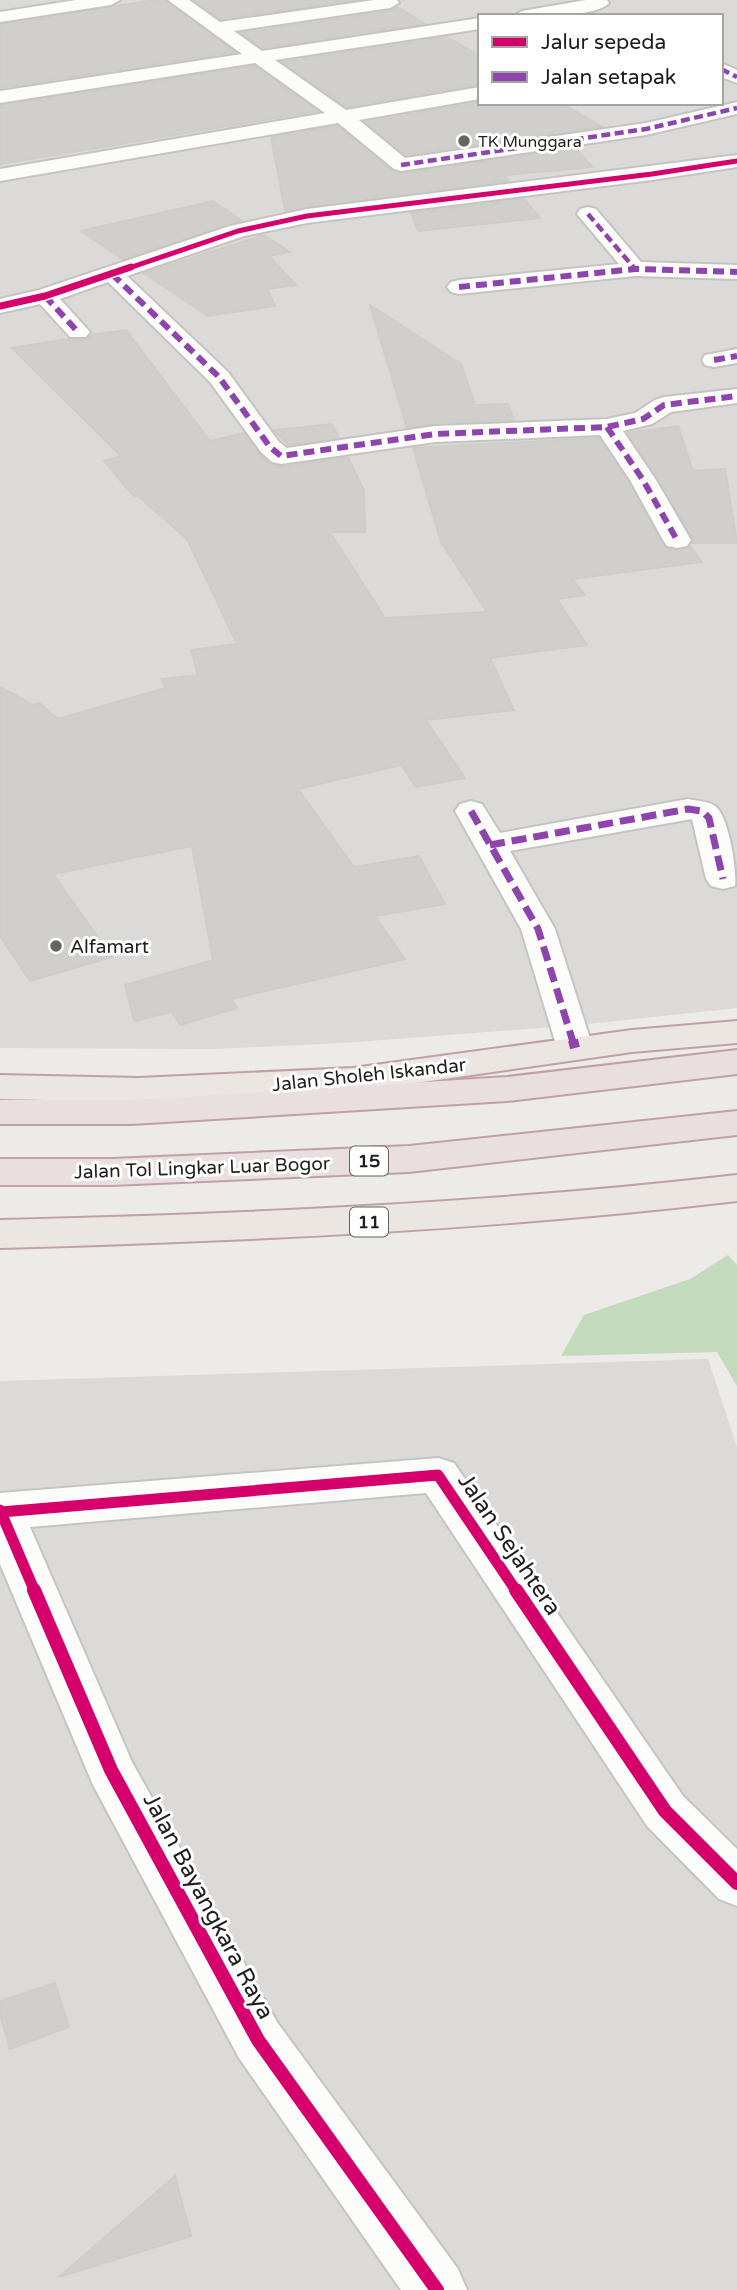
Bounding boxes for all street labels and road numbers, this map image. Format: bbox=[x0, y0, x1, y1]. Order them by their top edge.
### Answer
street label: Jalan Sholeh Iskandar bbox=[271, 1054, 468, 1096]
road number: 15 bbox=[350, 1146, 388, 1176]
street label: Jalan Tol Lingkar Luar Bogor bbox=[74, 1153, 331, 1183]
road number: 11 bbox=[350, 1208, 388, 1237]
street label: Jalan Sejahtera bbox=[451, 1468, 567, 1621]
street label: Jalan Bayangkara Raya bbox=[137, 1789, 280, 2024]

